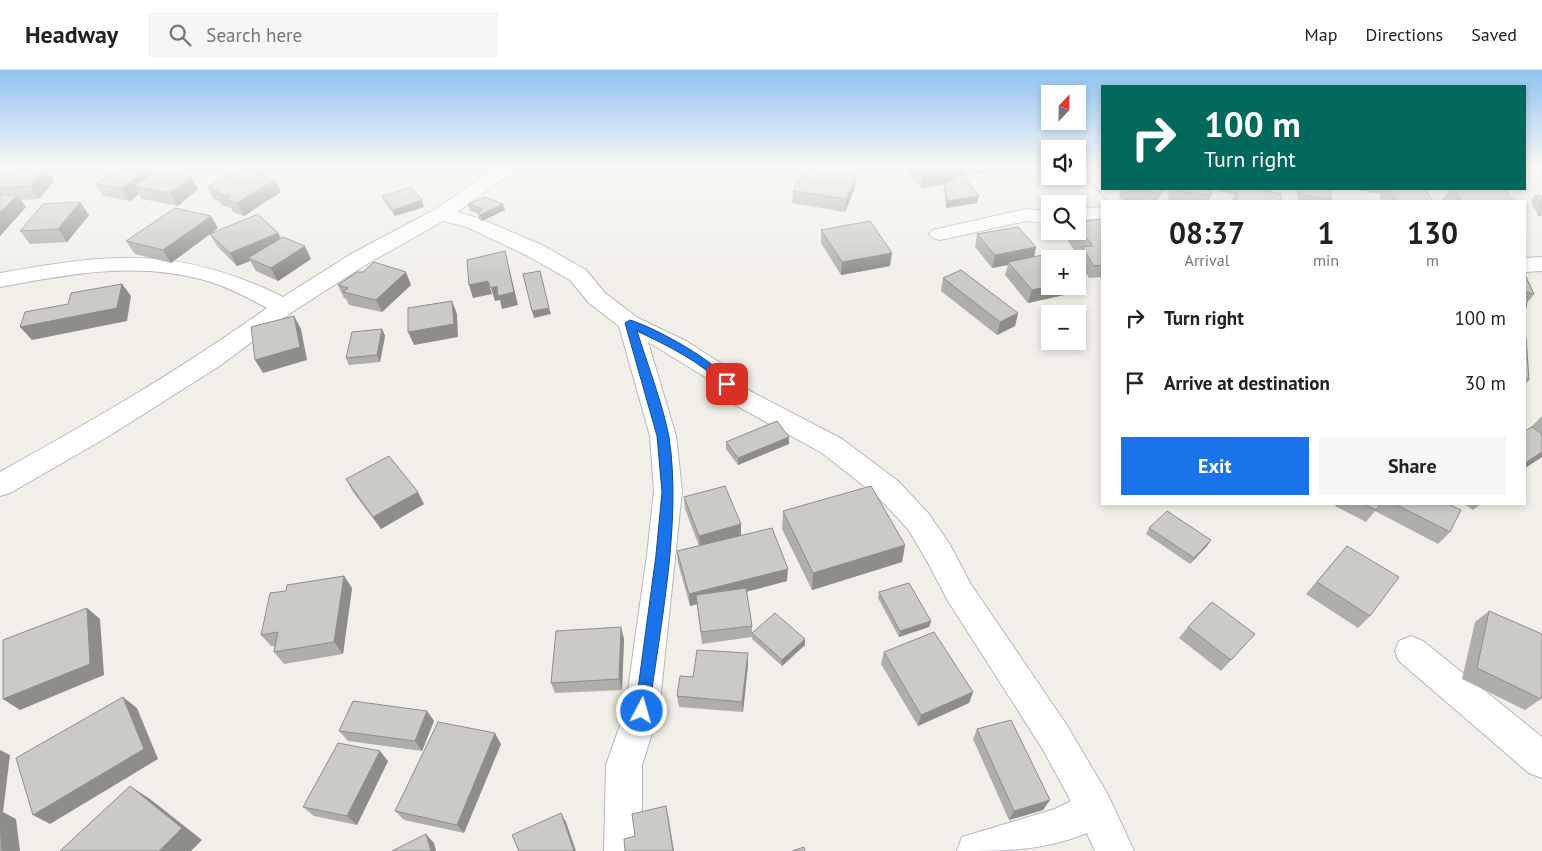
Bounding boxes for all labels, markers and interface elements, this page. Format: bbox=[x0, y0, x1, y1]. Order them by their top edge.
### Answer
search box bbox=[148, 12, 498, 57]
text: Headway bbox=[25, 19, 118, 50]
icon: search bbox=[166, 21, 194, 49]
text: Search here bbox=[206, 23, 302, 47]
text: Map bbox=[1305, 23, 1337, 46]
text: Directions bbox=[1365, 23, 1443, 46]
text: Saved bbox=[1471, 23, 1517, 46]
north arrow bbox=[1041, 85, 1086, 130]
map controls bbox=[1041, 85, 1086, 350]
text: 100 m bbox=[1204, 101, 1301, 147]
icon: right bbox=[1121, 105, 1186, 170]
button: sound bbox=[1041, 140, 1086, 185]
text: Turn right bbox=[1204, 145, 1296, 173]
button: search bbox=[1041, 195, 1086, 240]
text: 08:37 bbox=[1169, 213, 1245, 252]
text: 1 bbox=[1318, 213, 1335, 252]
text: 130 bbox=[1407, 213, 1458, 252]
button: + bbox=[1041, 250, 1086, 295]
text: Arrival bbox=[1185, 250, 1229, 270]
text: min bbox=[1313, 250, 1339, 270]
text: m bbox=[1426, 250, 1439, 270]
icon: right bbox=[1121, 304, 1149, 332]
button: − bbox=[1041, 305, 1086, 350]
text: Turn right bbox=[1164, 306, 1244, 330]
text: 100 m bbox=[1454, 306, 1506, 330]
pin bbox=[706, 363, 748, 405]
icon: arrive bbox=[1121, 369, 1149, 397]
icon: arrive bbox=[713, 370, 741, 398]
text: Arrive at destination bbox=[1164, 371, 1330, 395]
text: 30 m bbox=[1465, 371, 1506, 395]
button: Exit bbox=[1121, 437, 1309, 495]
button: Share bbox=[1319, 437, 1506, 495]
position arrow bbox=[615, 684, 667, 736]

